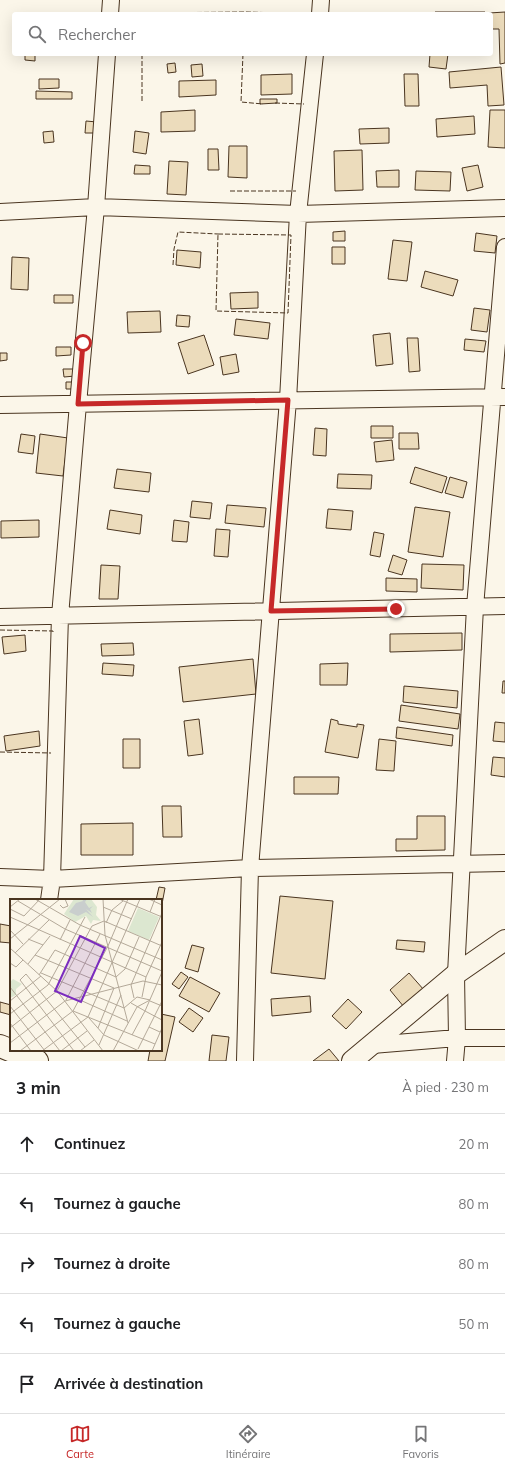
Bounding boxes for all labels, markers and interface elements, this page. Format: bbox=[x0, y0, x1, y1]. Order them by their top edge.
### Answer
search box bbox=[12, 12, 493, 56]
icon: search bbox=[26, 23, 48, 45]
text: Rechercher bbox=[58, 25, 136, 44]
route start bbox=[74, 334, 92, 352]
route end bbox=[387, 600, 405, 618]
inset map bbox=[10, 899, 162, 1051]
text: 3 min bbox=[16, 1077, 61, 1098]
text: À pied · 230 m bbox=[402, 1079, 489, 1095]
icon: ahead bbox=[16, 1133, 38, 1155]
text: Continuez bbox=[54, 1134, 125, 1153]
text: 20 m bbox=[459, 1136, 489, 1152]
icon: left bbox=[16, 1193, 38, 1215]
text: Tournez à gauche bbox=[54, 1194, 181, 1213]
text: 80 m bbox=[459, 1196, 489, 1212]
icon: right bbox=[16, 1253, 38, 1275]
text: Tournez à droite bbox=[54, 1254, 170, 1273]
text: 80 m bbox=[459, 1256, 489, 1272]
icon: left bbox=[16, 1313, 38, 1335]
text: Tournez à gauche bbox=[54, 1314, 181, 1333]
text: 50 m bbox=[459, 1316, 489, 1332]
icon: arrive bbox=[16, 1373, 38, 1395]
text: Arrivée à destination bbox=[54, 1374, 203, 1393]
tab: Carte bbox=[66, 1423, 94, 1461]
tab: Itinéraire bbox=[226, 1423, 271, 1461]
tab: Favoris bbox=[402, 1423, 439, 1461]

